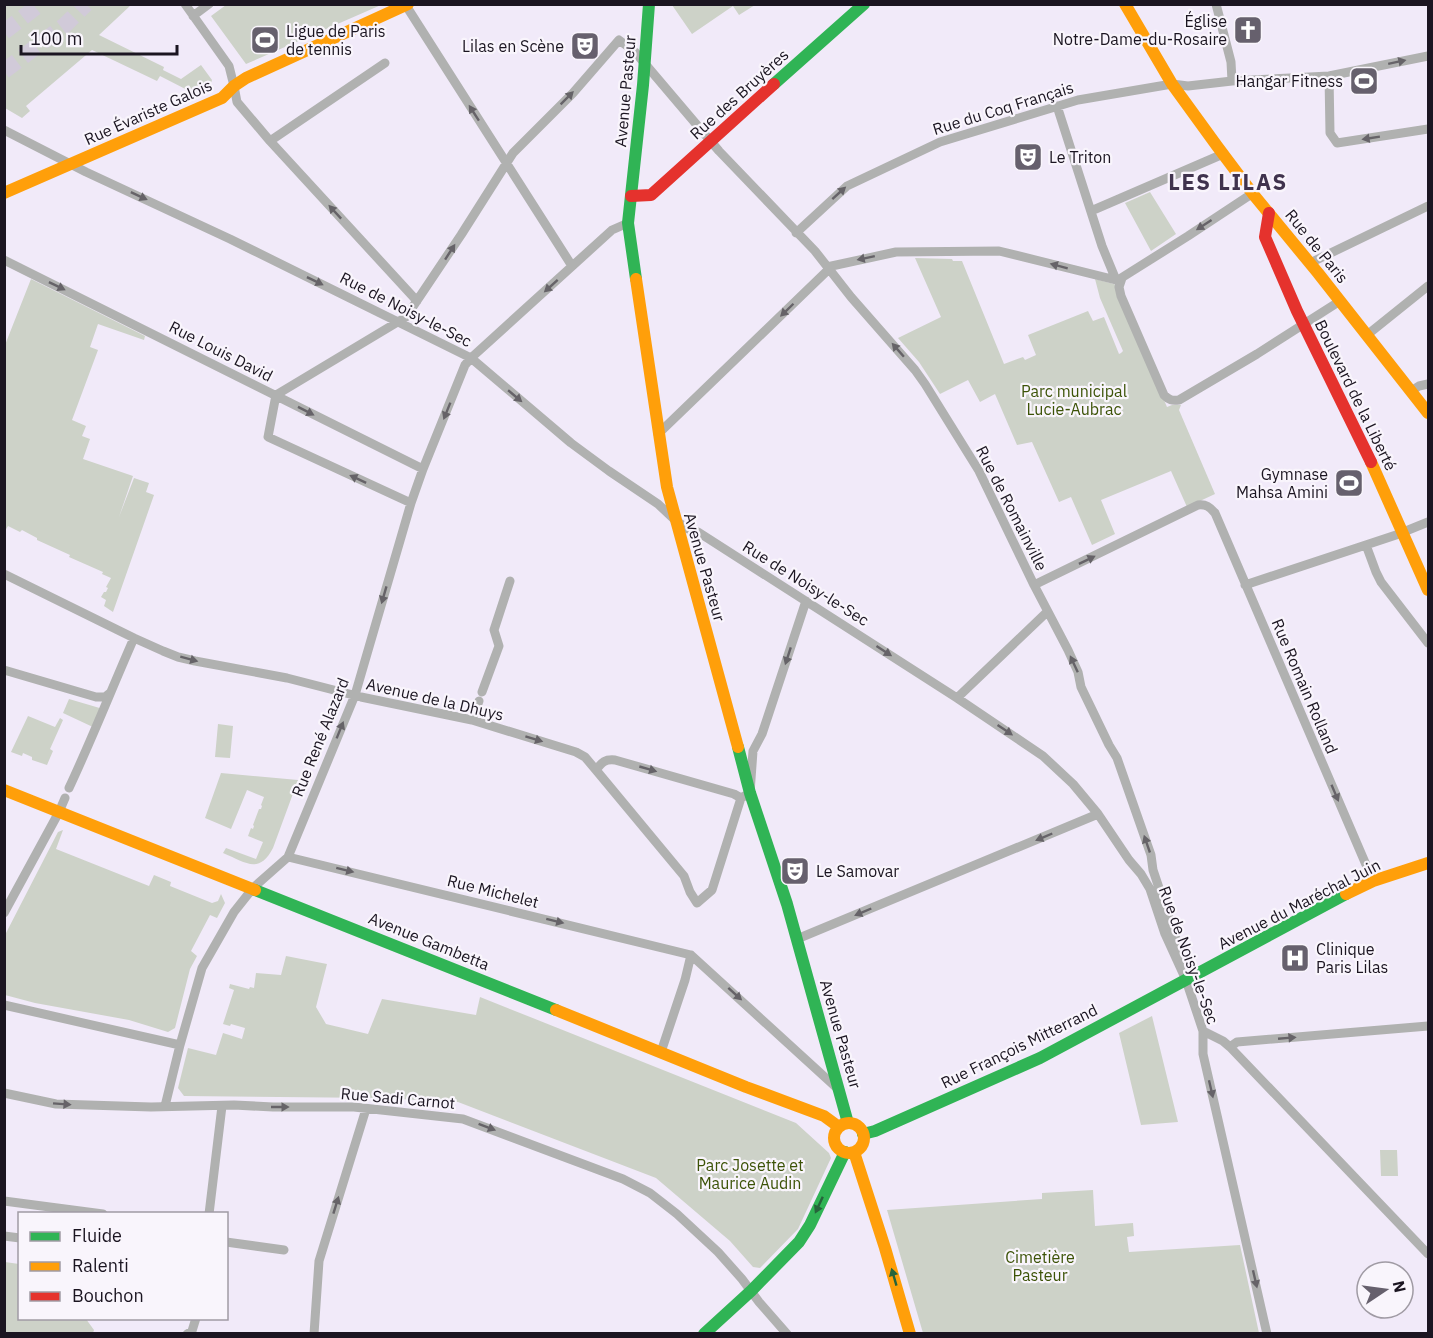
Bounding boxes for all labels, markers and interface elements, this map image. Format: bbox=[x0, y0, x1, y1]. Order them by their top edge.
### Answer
place label: Église Notre-Dame-du-Rosaire bbox=[1053, 10, 1227, 49]
church icon: Église Notre-Dame-du-Rosaire bbox=[1232, 14, 1264, 46]
scale bar bbox=[21, 18, 177, 56]
place label: Ligue de Paris de tennis bbox=[286, 21, 386, 59]
sports icon: Ligue de Paris de tennis bbox=[249, 24, 281, 56]
text: 100 m bbox=[30, 27, 82, 50]
theatre icon: Lilas en Scène bbox=[569, 30, 601, 62]
street label: Avenue Pasteur bbox=[610, 34, 640, 148]
place label: Lilas en Scène bbox=[462, 36, 564, 56]
street label: Rue des Bruyères bbox=[685, 44, 793, 144]
one-way arrow bbox=[1388, 57, 1407, 66]
sports icon: Hangar Fitness bbox=[1348, 65, 1380, 97]
place label: Hangar Fitness bbox=[1236, 71, 1343, 91]
street label: Rue Évariste Galois bbox=[81, 74, 215, 149]
street label: Rue du Coq Français bbox=[930, 77, 1076, 139]
one-way arrow bbox=[560, 91, 574, 105]
one-way arrow bbox=[469, 105, 480, 121]
one-way arrow bbox=[1361, 133, 1380, 142]
theatre icon: Le Triton bbox=[1012, 141, 1044, 173]
place label: Le Triton bbox=[1049, 147, 1111, 167]
district label: LES LILAS bbox=[1168, 167, 1288, 196]
one-way arrow bbox=[832, 186, 847, 200]
one-way arrow bbox=[131, 192, 148, 201]
one-way arrow bbox=[328, 205, 342, 219]
street label: Rue de Paris bbox=[1281, 205, 1353, 287]
one-way arrow bbox=[1196, 220, 1212, 231]
one-way arrow bbox=[444, 244, 455, 260]
one-way arrow bbox=[857, 254, 876, 263]
one-way arrow bbox=[1050, 261, 1068, 270]
street label: Rue de Noisy-le-Sec bbox=[337, 267, 475, 351]
one-way arrow bbox=[307, 276, 324, 285]
one-way arrow bbox=[544, 279, 559, 292]
one-way arrow bbox=[48, 281, 65, 291]
one-way arrow bbox=[779, 303, 794, 317]
street label: Rue Louis David bbox=[166, 316, 276, 386]
street label: Boulevard de la Liberté bbox=[1311, 316, 1401, 474]
one-way arrow bbox=[892, 343, 905, 358]
park label: Parc municipal Lucie-Aubrac bbox=[1021, 381, 1127, 419]
one-way arrow bbox=[507, 389, 522, 402]
one-way arrow bbox=[441, 402, 451, 420]
one-way arrow bbox=[298, 406, 315, 415]
street label: Rue de Romainville bbox=[972, 442, 1052, 574]
place label: Gymnase Mahsa Amini bbox=[1236, 464, 1328, 502]
sports icon: Gymnase Mahsa Amini bbox=[1333, 467, 1365, 499]
one-way arrow bbox=[350, 474, 367, 483]
street label: Avenue Pasteur bbox=[680, 510, 730, 624]
street label: Rue de Noisy-le-Sec bbox=[739, 536, 873, 630]
one-way arrow bbox=[1078, 555, 1095, 564]
one-way arrow bbox=[379, 587, 388, 605]
street label: Rue Romain Rolland bbox=[1268, 615, 1342, 757]
one-way arrow bbox=[876, 645, 893, 656]
one-way arrow bbox=[783, 647, 792, 665]
one-way arrow bbox=[1069, 654, 1079, 672]
one-way arrow bbox=[179, 655, 198, 665]
street label: Avenue de la Dhuys bbox=[364, 673, 506, 725]
street label: Rue René Alazard bbox=[287, 675, 353, 799]
one-way arrow bbox=[335, 721, 345, 739]
one-way arrow bbox=[997, 724, 1013, 736]
one-way arrow bbox=[525, 735, 543, 744]
one-way arrow bbox=[639, 765, 657, 774]
one-way arrow bbox=[1330, 784, 1340, 802]
one-way arrow bbox=[1034, 832, 1052, 842]
one-way arrow bbox=[1142, 835, 1151, 853]
street label: Avenue du Maréchal Juin bbox=[1214, 854, 1384, 954]
theatre icon: Le Samovar bbox=[779, 855, 811, 887]
place label: Le Samovar bbox=[816, 861, 899, 881]
one-way arrow bbox=[336, 866, 354, 876]
street label: Rue Michelet bbox=[445, 870, 541, 912]
street label: Rue de Noisy-le-Sec bbox=[1155, 883, 1223, 1027]
one-way arrow bbox=[854, 907, 872, 917]
street label: Avenue Gambetta bbox=[366, 908, 493, 975]
one-way arrow bbox=[546, 917, 564, 927]
place label: Clinique Paris Lilas bbox=[1316, 939, 1388, 977]
hospital icon: Clinique Paris Lilas bbox=[1279, 942, 1311, 974]
street label: Avenue Pasteur bbox=[816, 977, 866, 1091]
one-way arrow bbox=[727, 987, 742, 1001]
street label: Rue François Mitterrand bbox=[937, 999, 1101, 1093]
one-way arrow bbox=[1277, 1033, 1296, 1043]
one-way arrow bbox=[1207, 1079, 1216, 1098]
street label: Rue Sadi Carnot bbox=[340, 1083, 456, 1113]
one-way arrow bbox=[52, 1099, 71, 1108]
one-way arrow bbox=[271, 1102, 290, 1112]
one-way arrow bbox=[478, 1123, 496, 1133]
park label: Parc Josette et Maurice Audin bbox=[696, 1155, 804, 1193]
one-way arrow bbox=[332, 1196, 342, 1214]
one-way arrow bbox=[815, 1197, 824, 1214]
legend bbox=[18, 1212, 228, 1320]
text: Fluide bbox=[72, 1224, 122, 1247]
park label: Cimetière Pasteur bbox=[1005, 1247, 1075, 1285]
text: Ralenti bbox=[72, 1254, 129, 1277]
north arrow bbox=[1355, 1260, 1415, 1320]
one-way arrow bbox=[888, 1268, 898, 1286]
one-way arrow bbox=[1251, 1270, 1260, 1289]
text: N bbox=[1389, 1279, 1411, 1295]
text: Bouchon bbox=[72, 1284, 144, 1307]

